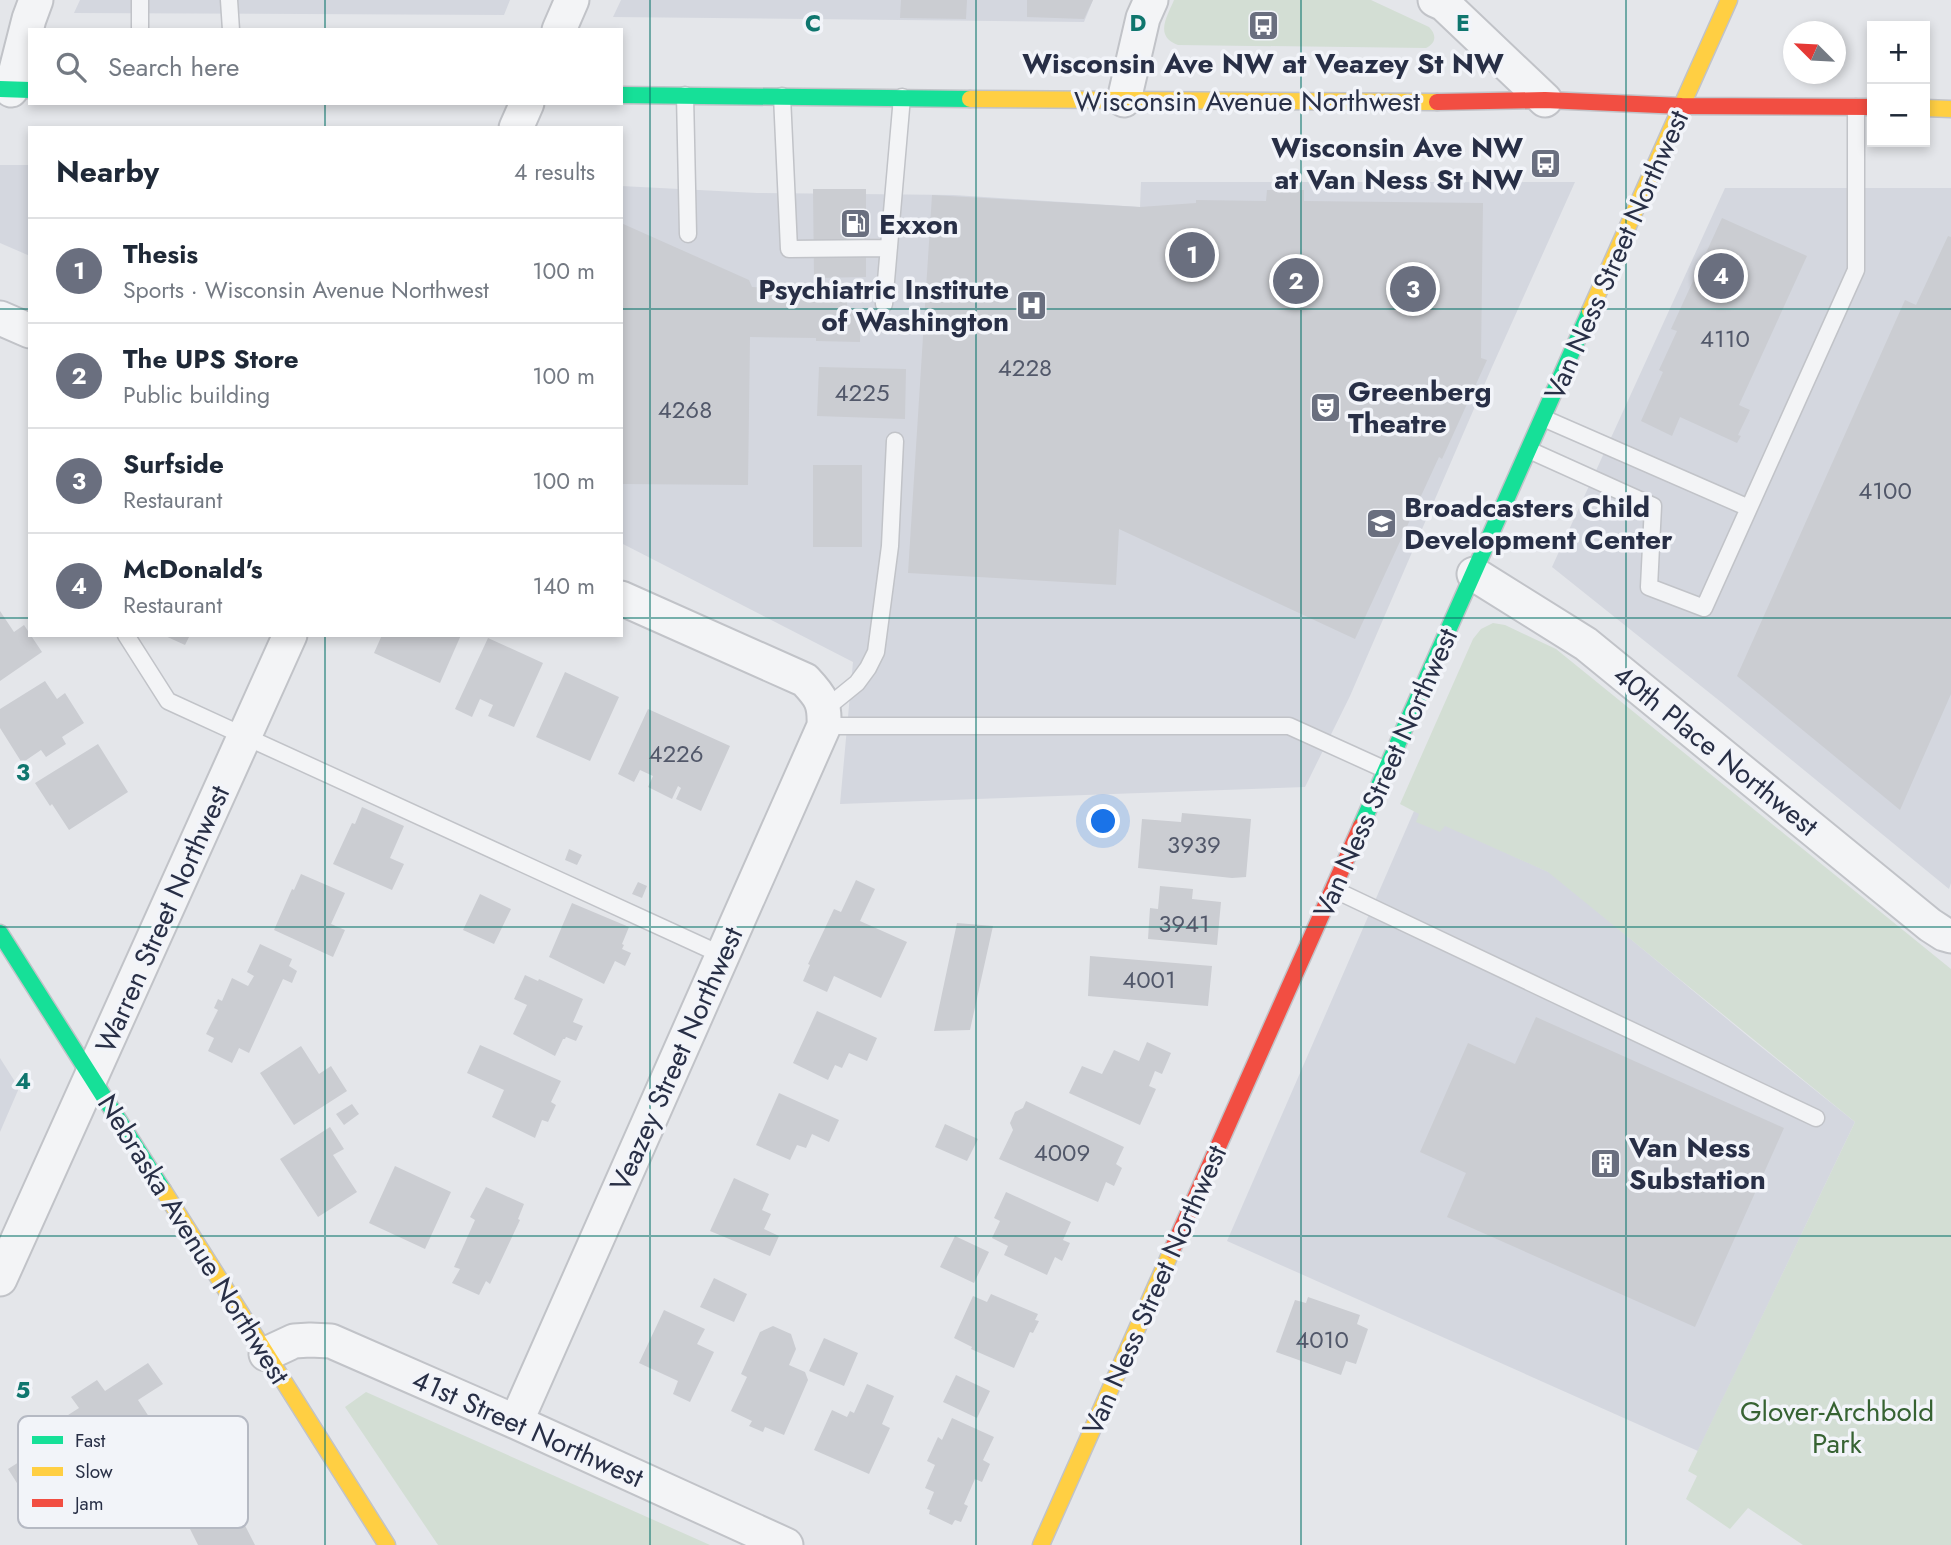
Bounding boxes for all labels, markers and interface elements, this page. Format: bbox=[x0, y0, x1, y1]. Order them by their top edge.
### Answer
text: C bbox=[805, 6, 821, 40]
text: D bbox=[1130, 6, 1147, 40]
text: E bbox=[1456, 6, 1470, 40]
bus stop icon: Wisconsin Ave NW at Veazey St NW bbox=[1246, 9, 1280, 43]
north arrow bbox=[1783, 21, 1846, 84]
map controls bbox=[1867, 21, 1930, 147]
button: + bbox=[1867, 21, 1930, 84]
search box bbox=[28, 28, 623, 105]
place label: Wisconsin Ave NW at Veazey St NW bbox=[1022, 43, 1504, 84]
icon: search bbox=[52, 48, 90, 86]
text: Search here bbox=[108, 48, 240, 86]
street label: Wisconsin Avenue Northwest bbox=[1074, 81, 1420, 122]
button: − bbox=[1867, 84, 1930, 147]
street label: Van Ness Street Northwest bbox=[1534, 103, 1699, 407]
place label: Wisconsin Ave NW at Van Ness St NW bbox=[1271, 127, 1523, 200]
bus stop icon: Wisconsin Ave NW at Van Ness St NW bbox=[1529, 146, 1563, 180]
text: Nearby bbox=[56, 150, 159, 193]
text: 4 results bbox=[514, 155, 595, 189]
place label: Exxon bbox=[879, 204, 959, 245]
fuel station icon: Exxon bbox=[839, 207, 873, 241]
pin: 1 bbox=[1169, 229, 1215, 281]
text: Thesis bbox=[123, 235, 198, 273]
pin: 4 bbox=[1698, 250, 1744, 302]
text: 1 bbox=[73, 254, 85, 288]
text: 100 m bbox=[532, 254, 595, 288]
pin: 2 bbox=[1273, 255, 1319, 307]
pin: 3 bbox=[1390, 263, 1436, 315]
place label: Psychiatric Institute of Washington bbox=[758, 269, 1009, 342]
text: Sports · Wisconsin Avenue Northwest bbox=[123, 273, 489, 307]
hospital icon: Psychiatric Institute of Washington bbox=[1015, 288, 1049, 322]
house number: 4110 bbox=[1700, 321, 1750, 356]
text: The UPS Store bbox=[123, 340, 299, 378]
house number: 4228 bbox=[998, 350, 1052, 385]
text: 2 bbox=[71, 359, 87, 393]
text: 100 m bbox=[532, 359, 595, 393]
place label: Greenberg Theatre bbox=[1348, 371, 1492, 444]
house number: 4225 bbox=[835, 375, 889, 410]
text: Public building bbox=[123, 378, 270, 412]
theatre icon: Greenberg Theatre bbox=[1308, 390, 1342, 424]
house number: 4268 bbox=[658, 392, 712, 427]
text: Surfside bbox=[123, 445, 224, 483]
text: 3 bbox=[72, 464, 86, 498]
text: 100 m bbox=[532, 464, 595, 498]
house number: 4100 bbox=[1858, 473, 1912, 508]
text: Restaurant bbox=[123, 483, 222, 517]
place label: Broadcasters Child Development Center bbox=[1404, 487, 1673, 560]
school or university icon: Broadcasters Child Development Center bbox=[1364, 506, 1398, 540]
text: McDonald's bbox=[123, 550, 263, 588]
text: 4 bbox=[71, 569, 87, 603]
text: 140 m bbox=[533, 569, 595, 603]
text: Restaurant bbox=[123, 588, 222, 622]
street label: Van Ness Street Northwest bbox=[1303, 621, 1468, 925]
street label: 40th Place Northwest bbox=[1604, 655, 1827, 846]
house number: 4226 bbox=[648, 736, 704, 771]
text: 3 bbox=[16, 755, 30, 789]
street label: Warren Street Northwest bbox=[85, 779, 240, 1059]
your location bbox=[1086, 804, 1120, 838]
house number: 3939 bbox=[1167, 827, 1221, 862]
house number: 3941 bbox=[1158, 906, 1210, 941]
street label: Veazey Street Northwest bbox=[600, 920, 753, 1198]
house number: 4001 bbox=[1122, 962, 1176, 997]
text: 4 bbox=[15, 1064, 31, 1098]
street label: Nebraska Avenue Northwest bbox=[87, 1086, 300, 1392]
place label: Van Ness Substation bbox=[1628, 1127, 1766, 1200]
house number: 4009 bbox=[1034, 1135, 1090, 1170]
street label: Van Ness Street Northwest bbox=[1072, 1138, 1237, 1442]
building icon: Van Ness Substation bbox=[1589, 1146, 1623, 1180]
house number: 4010 bbox=[1295, 1322, 1349, 1357]
street label: 41st Street Northwest bbox=[406, 1359, 650, 1498]
text: 5 bbox=[16, 1373, 30, 1407]
park label: Glover-Archbold Park bbox=[1740, 1391, 1934, 1464]
legend bbox=[18, 1416, 248, 1528]
text: Fast bbox=[75, 1427, 106, 1454]
text: Slow bbox=[75, 1458, 113, 1485]
text: Jam bbox=[72, 1490, 104, 1517]

